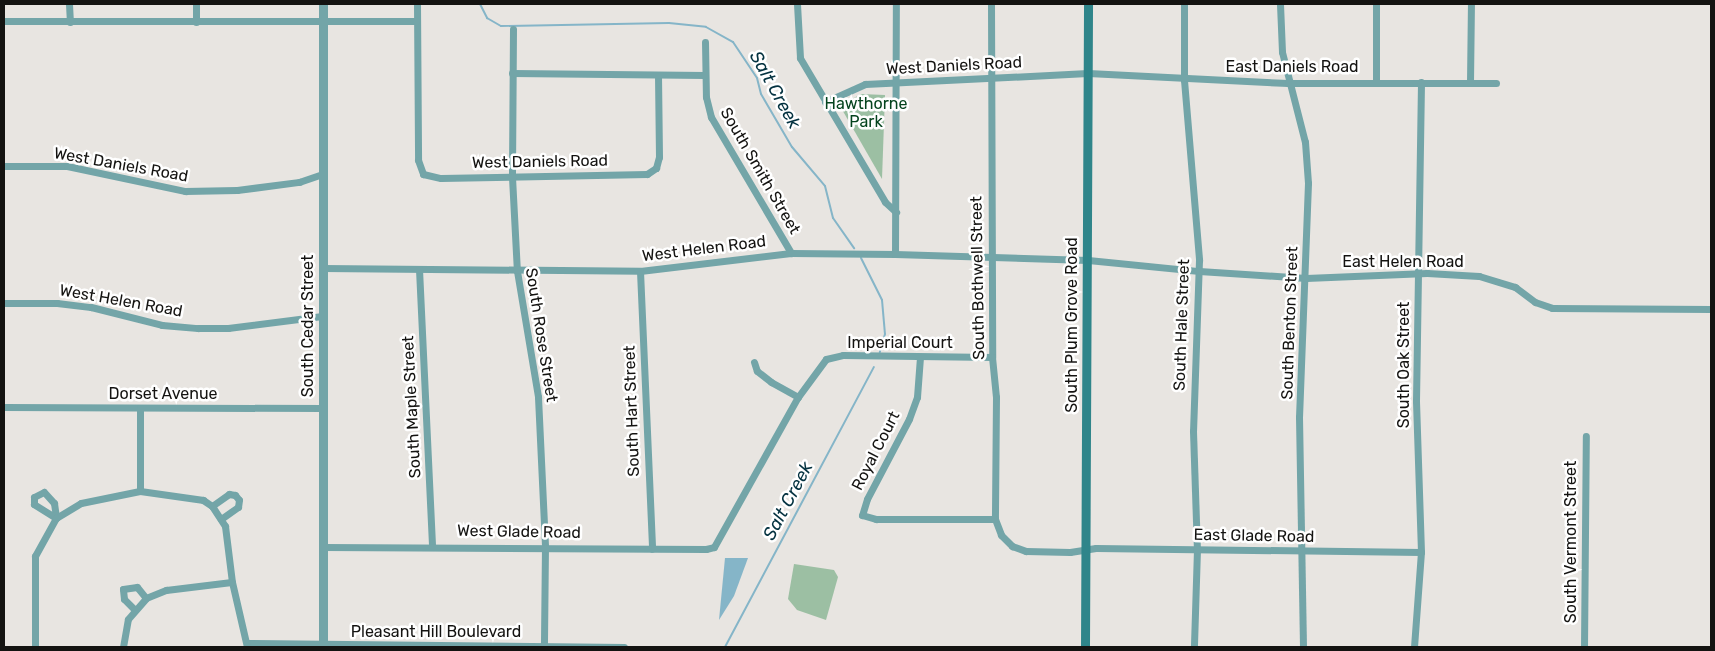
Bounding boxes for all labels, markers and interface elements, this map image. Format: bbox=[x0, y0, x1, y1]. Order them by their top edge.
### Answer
water label: Salt Creek bbox=[745, 47, 805, 133]
street label: West Daniels Road bbox=[886, 53, 1022, 79]
street label: East Daniels Road bbox=[1225, 57, 1359, 77]
park label: Hawthorne Park bbox=[825, 94, 907, 132]
street label: South Smith Street bbox=[716, 104, 804, 238]
street label: West Daniels Road bbox=[52, 144, 190, 186]
street label: West Daniels Road bbox=[472, 151, 608, 173]
street label: South Bothwell Street bbox=[967, 196, 989, 360]
street label: West Helen Road bbox=[641, 232, 767, 266]
street label: South Plum Grove Road bbox=[1062, 237, 1082, 413]
street label: South Benton Street bbox=[1278, 246, 1302, 400]
street label: East Helen Road bbox=[1342, 252, 1464, 272]
street label: South Cedar Street bbox=[298, 255, 318, 397]
street label: South Hale Street bbox=[1170, 259, 1194, 391]
street label: South Rose Street bbox=[521, 267, 561, 403]
street label: West Helen Road bbox=[58, 281, 184, 321]
street label: South Oak Street bbox=[1394, 302, 1414, 428]
street label: Imperial Court bbox=[847, 333, 953, 353]
street label: South Maple Street bbox=[399, 335, 425, 479]
street label: South Hart Street bbox=[620, 345, 644, 477]
street label: Dorset Avenue bbox=[108, 384, 218, 404]
street label: Royal Court bbox=[848, 408, 904, 494]
water label: Salt Creek bbox=[758, 458, 818, 544]
street label: South Vermont Street bbox=[1561, 461, 1581, 623]
street label: West Glade Road bbox=[457, 521, 581, 543]
street label: East Glade Road bbox=[1193, 525, 1315, 547]
street label: Pleasant Hill Boulevard bbox=[351, 622, 521, 642]

